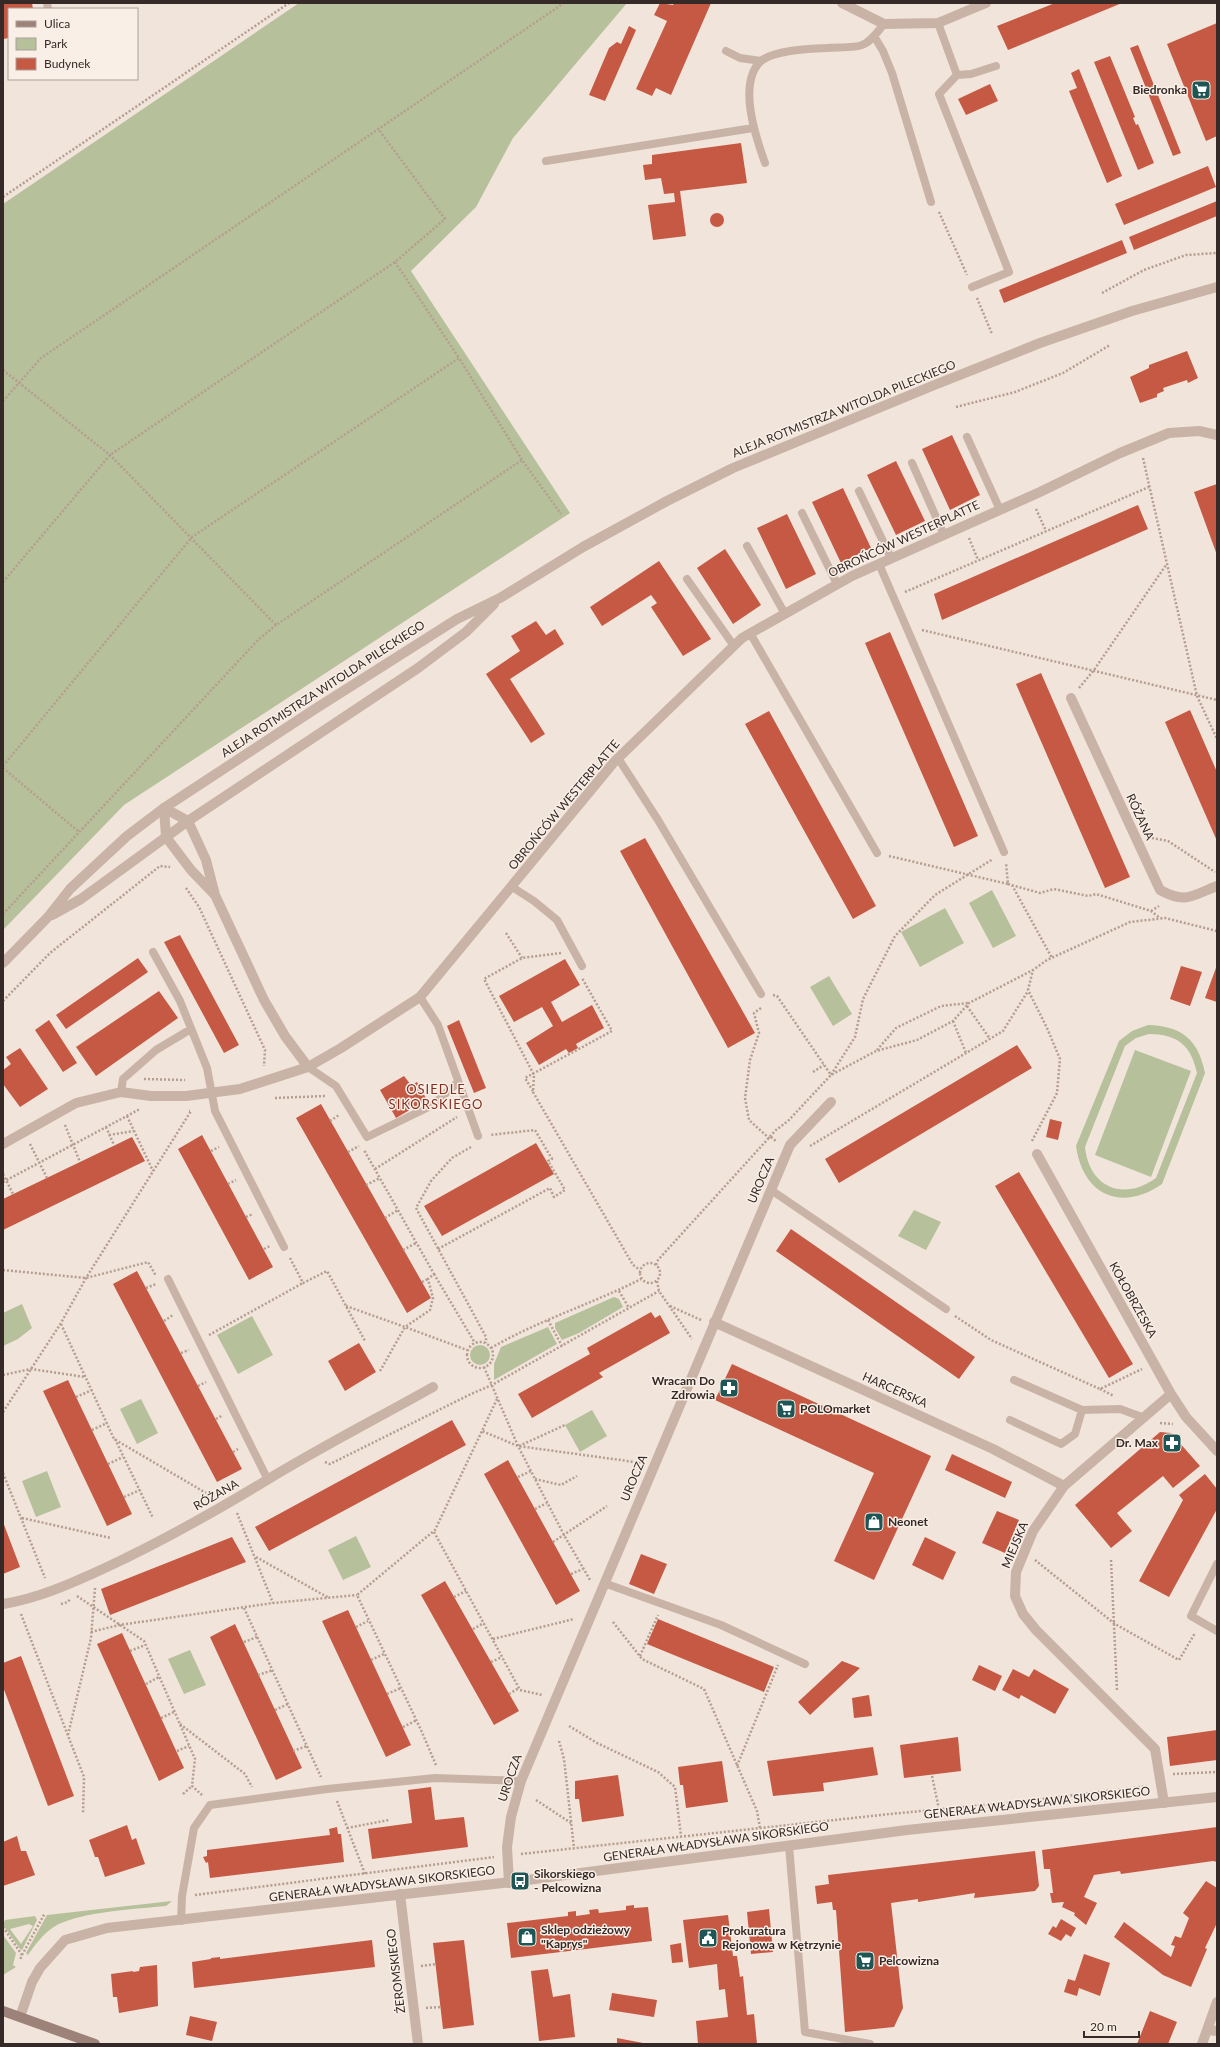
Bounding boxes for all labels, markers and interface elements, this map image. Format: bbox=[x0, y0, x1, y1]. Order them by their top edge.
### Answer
legend bbox=[8, 8, 138, 80]
text: Ulica bbox=[44, 16, 70, 31]
text: Park bbox=[44, 36, 68, 51]
text: Budynek bbox=[44, 56, 91, 71]
supermarket icon: Biedronka bbox=[1190, 79, 1212, 101]
place label: Biedronka bbox=[1132, 82, 1187, 97]
street label: ALEJA ROTMISTRZA WITOLDA PILECKIEGO bbox=[730, 356, 958, 460]
street label: OBROŃCÓW WESTERPLATTE bbox=[826, 497, 982, 580]
street label: ALEJA ROTMISTRZA WITOLDA PILECKIEGO bbox=[218, 617, 428, 760]
street label: OBROŃCÓW WESTERPLATTE bbox=[505, 737, 623, 873]
street label: RÓŻANA bbox=[1123, 791, 1158, 843]
district label: OSIEDLE SIKORSKIEGO bbox=[389, 1081, 483, 1112]
street label: UROCZA bbox=[744, 1153, 777, 1205]
street label: KOŁOBRZESKA bbox=[1106, 1259, 1161, 1341]
street label: HARCERSKA bbox=[860, 1369, 931, 1411]
place label: Wracam Do Zdrowia bbox=[652, 1373, 715, 1402]
pharmacy icon: Wracam Do Zdrowia bbox=[718, 1377, 740, 1399]
supermarket icon: POLOmarket bbox=[775, 1398, 797, 1420]
place label: POLOmarket bbox=[800, 1401, 871, 1416]
pharmacy icon: Dr. Max bbox=[1161, 1432, 1183, 1454]
place label: Dr. Max bbox=[1116, 1435, 1159, 1450]
street label: UROCZA bbox=[617, 1451, 650, 1503]
street label: RÓŻANA bbox=[191, 1475, 242, 1513]
shop icon: Neonet bbox=[863, 1511, 885, 1533]
place label: Neonet bbox=[888, 1514, 928, 1529]
street label: MIEJSKA bbox=[998, 1518, 1031, 1570]
street label: UROCZA bbox=[494, 1751, 525, 1804]
street label: GENERAŁA WŁADYSŁAWA SIKORSKIEGO bbox=[923, 1783, 1151, 1822]
street label: GENERAŁA WŁADYSŁAWA SIKORSKIEGO bbox=[602, 1818, 830, 1865]
street label: GENERAŁA WŁADYSŁAWA SIKORSKIEGO bbox=[268, 1862, 496, 1905]
place label: Sikorskiego - Pelcowizna bbox=[534, 1866, 601, 1895]
bus stop icon: Sikorskiego - Pelcowizna bbox=[509, 1870, 531, 1892]
place label: Sklep odzieżowy "Kaprys" bbox=[541, 1922, 631, 1951]
place label: Prokuratura Rejonowa w Kętrzynie bbox=[722, 1923, 842, 1952]
shop icon: Sklep odzieżowy "Kaprys" bbox=[516, 1926, 538, 1948]
street label: ŻEROMSKIEGO bbox=[383, 1927, 408, 2014]
public building icon: Prokuratura Rejonowa w Kętrzynie bbox=[697, 1927, 719, 1949]
supermarket icon: Pelcowizna bbox=[854, 1950, 876, 1972]
place label: Pelcowizna bbox=[879, 1953, 939, 1968]
scale bar bbox=[1084, 2013, 1139, 2039]
text: 20 m bbox=[1090, 2019, 1117, 2034]

